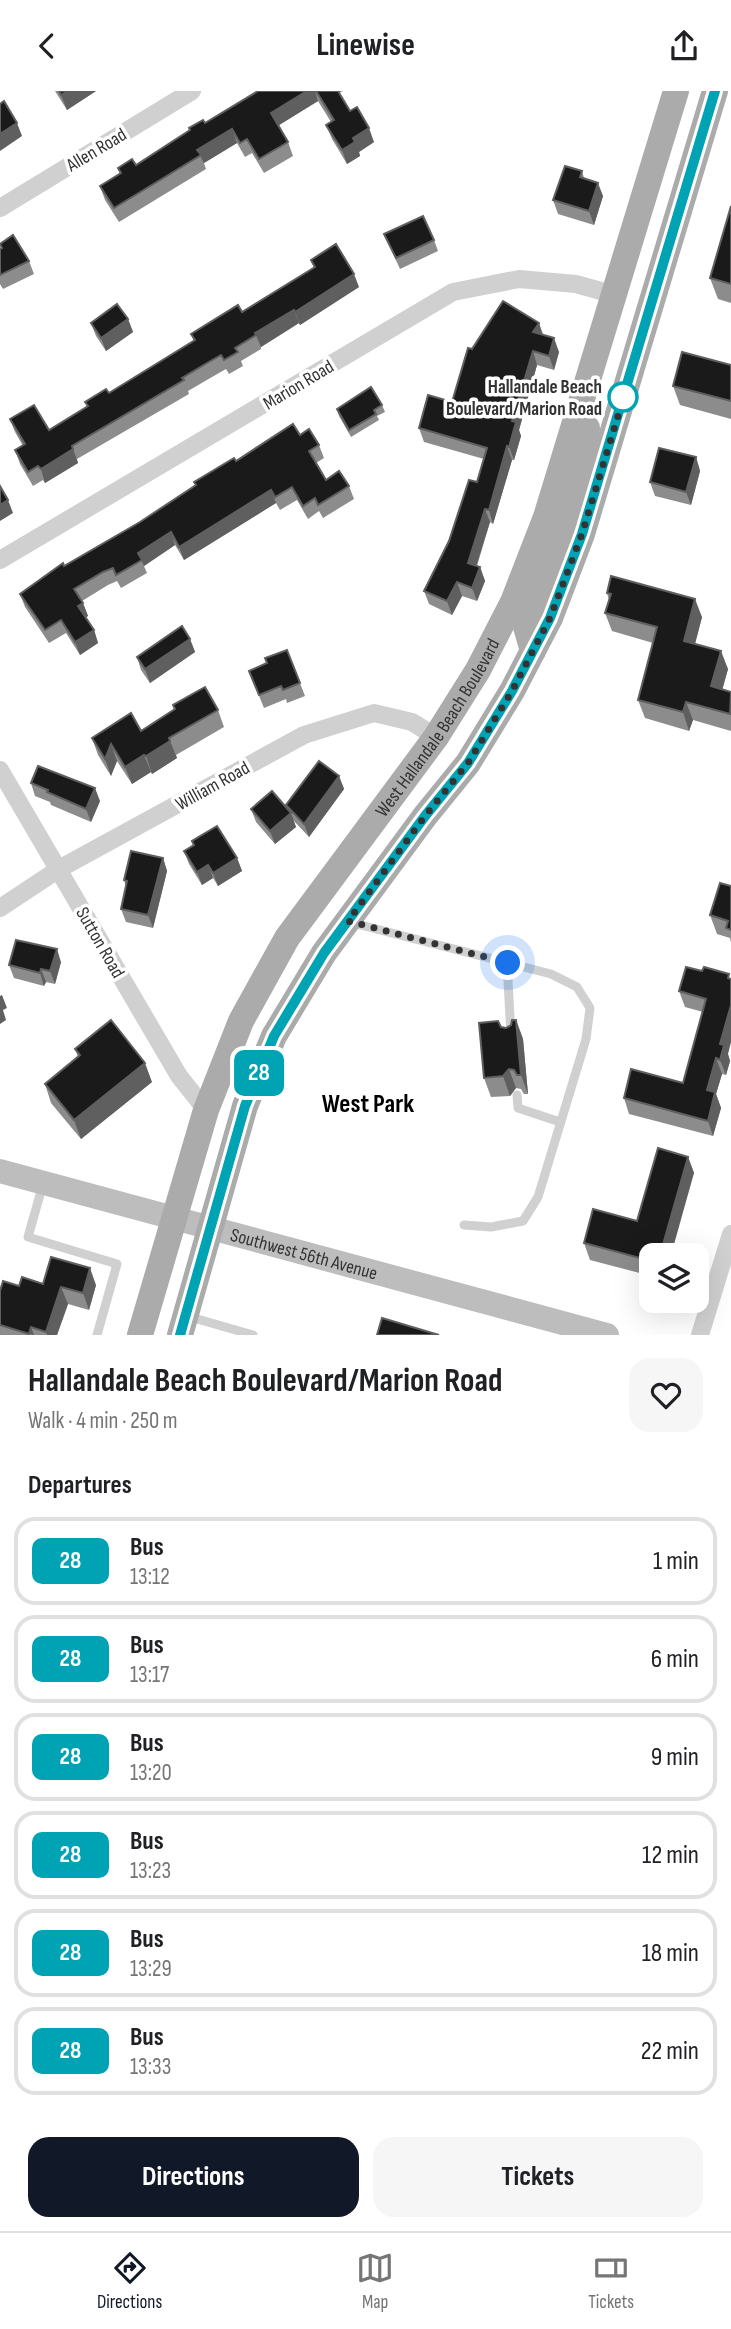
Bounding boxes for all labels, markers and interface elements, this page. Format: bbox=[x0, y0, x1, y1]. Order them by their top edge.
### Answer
text: Linewise bbox=[316, 26, 415, 65]
icon: back bbox=[28, 27, 66, 65]
icon: share bbox=[665, 27, 703, 65]
street label: Allen Road bbox=[62, 123, 131, 178]
street label: Marion Road bbox=[259, 355, 338, 415]
place label: Hallandale Beach Boulevard/Marion Road bbox=[446, 376, 602, 421]
marker: Hallandale Beach Boulevard/Marion Road bbox=[608, 382, 638, 412]
street label: West Hallandale Beach Boulevard bbox=[371, 635, 505, 822]
street label: William Road bbox=[172, 757, 254, 816]
street label: Sutton Road bbox=[70, 903, 129, 982]
your location bbox=[490, 945, 525, 980]
line badge: 28 bbox=[228, 1050, 290, 1096]
text: 28 bbox=[248, 1058, 270, 1087]
district label: West Park bbox=[322, 1089, 414, 1120]
street label: Southwest 56th Avenue bbox=[228, 1224, 380, 1285]
map controls bbox=[639, 1243, 709, 1313]
button: layers bbox=[639, 1243, 709, 1313]
button: heart bbox=[629, 1358, 703, 1432]
text: Hallandale Beach Boulevard/Marion Road bbox=[28, 1361, 502, 1401]
text: Walk · 4 min · 250 m bbox=[28, 1407, 178, 1435]
text: Departures bbox=[28, 1470, 132, 1501]
text: Bus bbox=[130, 1532, 164, 1563]
text: 28 bbox=[60, 1546, 81, 1575]
text: 1 min bbox=[653, 1546, 699, 1577]
text: 13:12 bbox=[130, 1563, 170, 1591]
text: Bus bbox=[130, 1630, 164, 1661]
text: 28 bbox=[60, 1644, 81, 1673]
text: 6 min bbox=[651, 1644, 699, 1675]
text: 13:17 bbox=[130, 1661, 169, 1689]
text: Bus bbox=[130, 1728, 164, 1759]
text: 28 bbox=[60, 1742, 81, 1771]
text: 9 min bbox=[651, 1742, 699, 1773]
text: 13:20 bbox=[130, 1759, 172, 1787]
text: Bus bbox=[130, 1826, 164, 1857]
text: 28 bbox=[60, 1840, 81, 1869]
text: 12 min bbox=[642, 1840, 699, 1871]
text: 13:23 bbox=[130, 1857, 171, 1885]
text: Bus bbox=[130, 1924, 164, 1955]
text: 28 bbox=[60, 1938, 81, 1967]
text: 18 min bbox=[642, 1938, 699, 1969]
text: 13:29 bbox=[130, 1955, 172, 1983]
text: Bus bbox=[130, 2022, 164, 2053]
text: 28 bbox=[60, 2036, 81, 2065]
text: 22 min bbox=[641, 2036, 699, 2067]
text: 13:33 bbox=[130, 2053, 171, 2081]
button: Directions bbox=[28, 2137, 359, 2217]
button: Tickets bbox=[373, 2137, 703, 2217]
tab: Directions bbox=[97, 2249, 162, 2314]
tab: Map bbox=[356, 2249, 394, 2314]
tab: Tickets bbox=[588, 2249, 634, 2314]

